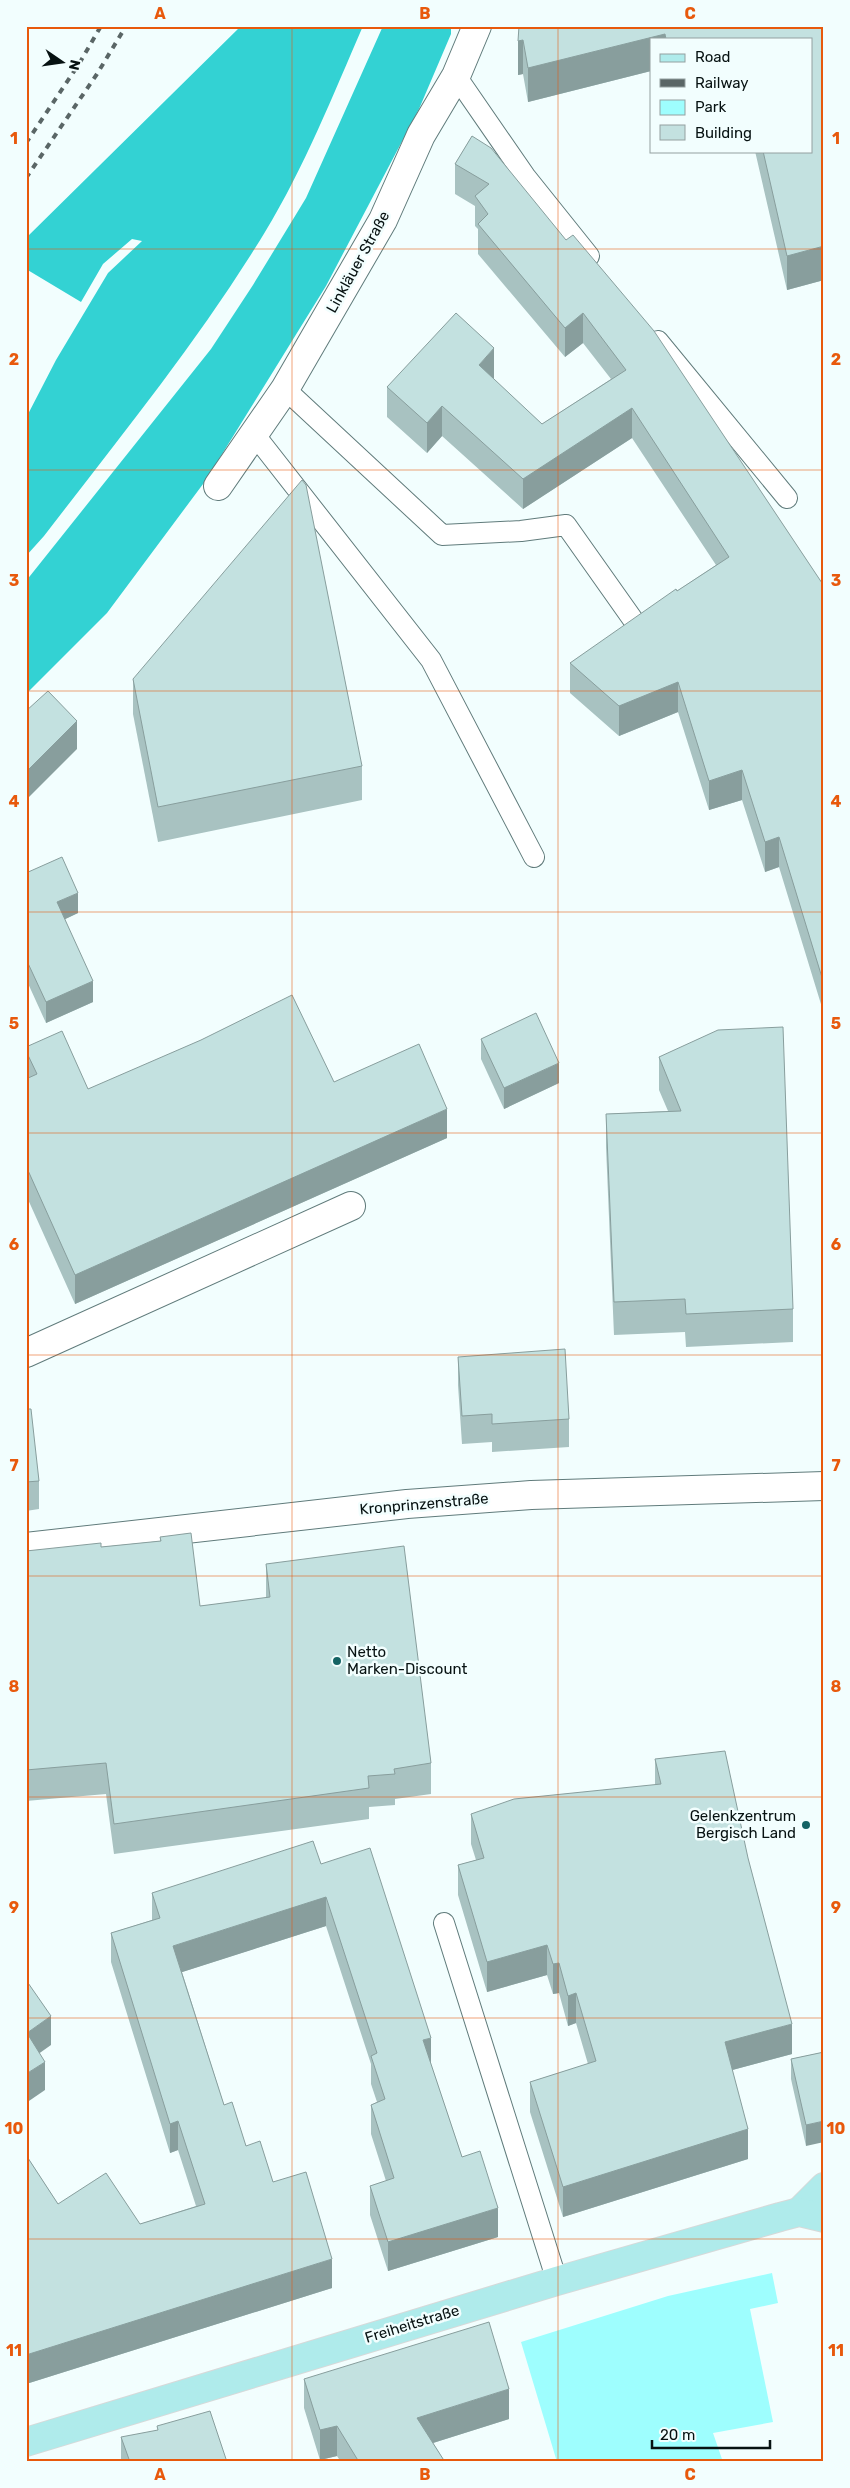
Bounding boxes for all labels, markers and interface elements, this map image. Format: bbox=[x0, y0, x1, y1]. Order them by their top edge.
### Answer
text: A bbox=[154, 4, 166, 23]
text: B bbox=[419, 4, 431, 23]
text: C bbox=[684, 4, 696, 23]
north arrow bbox=[38, 38, 88, 88]
legend bbox=[650, 38, 812, 152]
text: Road bbox=[695, 48, 731, 66]
text: N bbox=[65, 58, 84, 72]
text: Railway bbox=[695, 74, 749, 92]
text: Park bbox=[695, 98, 726, 116]
text: Building bbox=[695, 124, 752, 142]
text: 1 bbox=[10, 129, 18, 148]
text: 1 bbox=[832, 129, 840, 148]
street label: Linkläuer Straße bbox=[323, 208, 393, 316]
text: 2 bbox=[9, 350, 19, 369]
text: 2 bbox=[831, 350, 841, 369]
text: 3 bbox=[9, 571, 19, 590]
text: 3 bbox=[831, 571, 841, 590]
text: 4 bbox=[9, 792, 20, 811]
text: 4 bbox=[831, 792, 842, 811]
text: 5 bbox=[9, 1014, 19, 1033]
text: 5 bbox=[831, 1014, 841, 1033]
text: 6 bbox=[9, 1235, 19, 1254]
text: 6 bbox=[831, 1235, 841, 1254]
text: 7 bbox=[9, 1456, 19, 1475]
text: 7 bbox=[831, 1456, 841, 1475]
street label: Kronprinzenstraße bbox=[359, 1489, 489, 1519]
place label: Netto Marken-Discount bbox=[347, 1643, 467, 1678]
marker: Netto Marken-Discount bbox=[331, 1655, 343, 1667]
text: 8 bbox=[9, 1677, 20, 1696]
text: 8 bbox=[831, 1677, 842, 1696]
place label: Gelenkzentrum Bergisch Land bbox=[690, 1807, 796, 1842]
marker: Gelenkzentrum Bergisch Land bbox=[800, 1819, 812, 1831]
text: 9 bbox=[9, 1898, 19, 1917]
text: 9 bbox=[831, 1898, 841, 1917]
text: 10 bbox=[5, 2119, 24, 2138]
text: 10 bbox=[827, 2119, 846, 2138]
street label: Freiheitstraße bbox=[363, 2301, 461, 2347]
text: 11 bbox=[6, 2341, 22, 2360]
text: 11 bbox=[828, 2341, 844, 2360]
scale bar bbox=[652, 2418, 770, 2450]
text: 20 m bbox=[660, 2426, 695, 2444]
text: A bbox=[154, 2465, 166, 2484]
text: B bbox=[419, 2465, 431, 2484]
text: C bbox=[684, 2465, 696, 2484]

